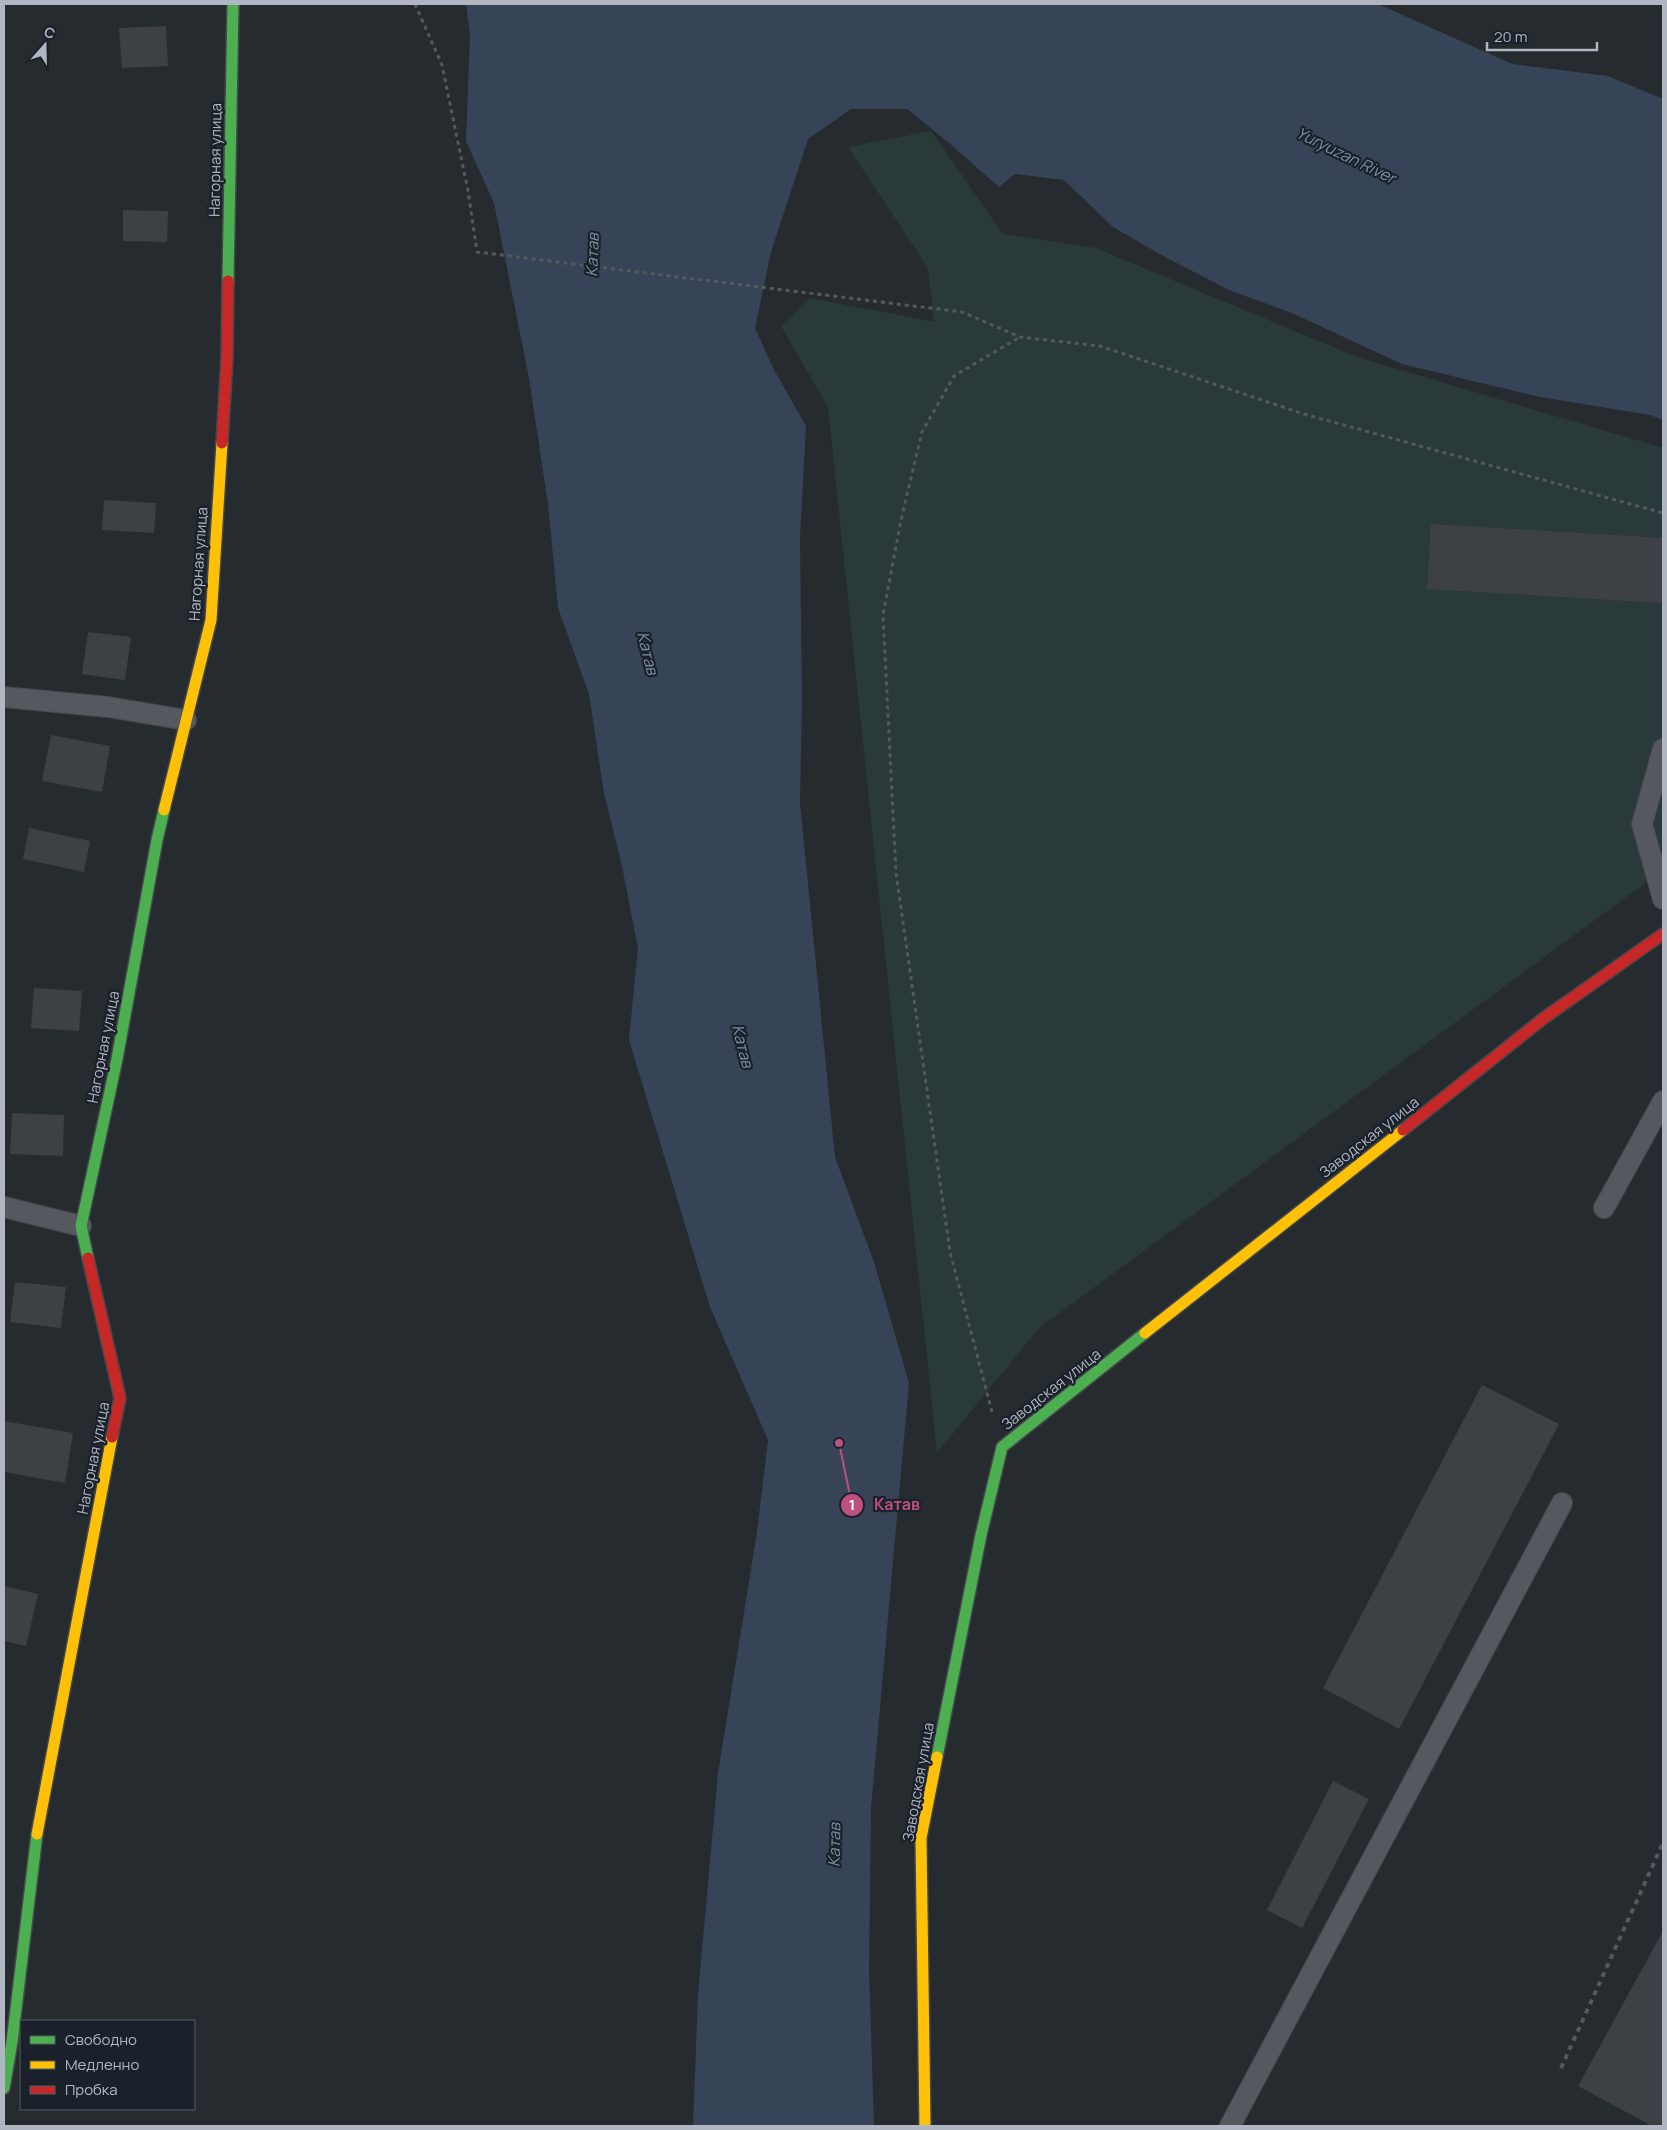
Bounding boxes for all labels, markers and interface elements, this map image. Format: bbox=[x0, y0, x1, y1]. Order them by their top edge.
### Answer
north arrow bbox=[20, 20, 70, 70]
scale bar bbox=[1487, 20, 1597, 52]
text: С bbox=[42, 22, 58, 43]
text: 20 m bbox=[1494, 26, 1527, 47]
street label: Нагорная улица bbox=[204, 103, 226, 217]
water label: Yuryuzan River bbox=[1293, 122, 1401, 189]
water label: Катав bbox=[580, 231, 604, 277]
street label: Нагорная улица bbox=[184, 506, 212, 622]
water label: Катав bbox=[632, 629, 664, 678]
street label: Нагорная улица bbox=[82, 989, 124, 1105]
water label: Катав bbox=[727, 1022, 759, 1071]
street label: Заводская улица bbox=[1315, 1092, 1423, 1182]
street label: Заводская улица bbox=[997, 1344, 1105, 1434]
street label: Нагорная улица bbox=[72, 1400, 114, 1516]
callout: Катав bbox=[839, 1489, 930, 1520]
text: Катав bbox=[874, 1493, 920, 1515]
text: 1 bbox=[849, 1494, 855, 1515]
street label: Заводская улица bbox=[897, 1721, 939, 1843]
water label: Катав bbox=[823, 1822, 845, 1867]
legend bbox=[20, 2020, 195, 2110]
text: Свободно bbox=[65, 2029, 137, 2050]
text: Медленно bbox=[65, 2054, 139, 2075]
text: Пробка bbox=[65, 2079, 118, 2100]

